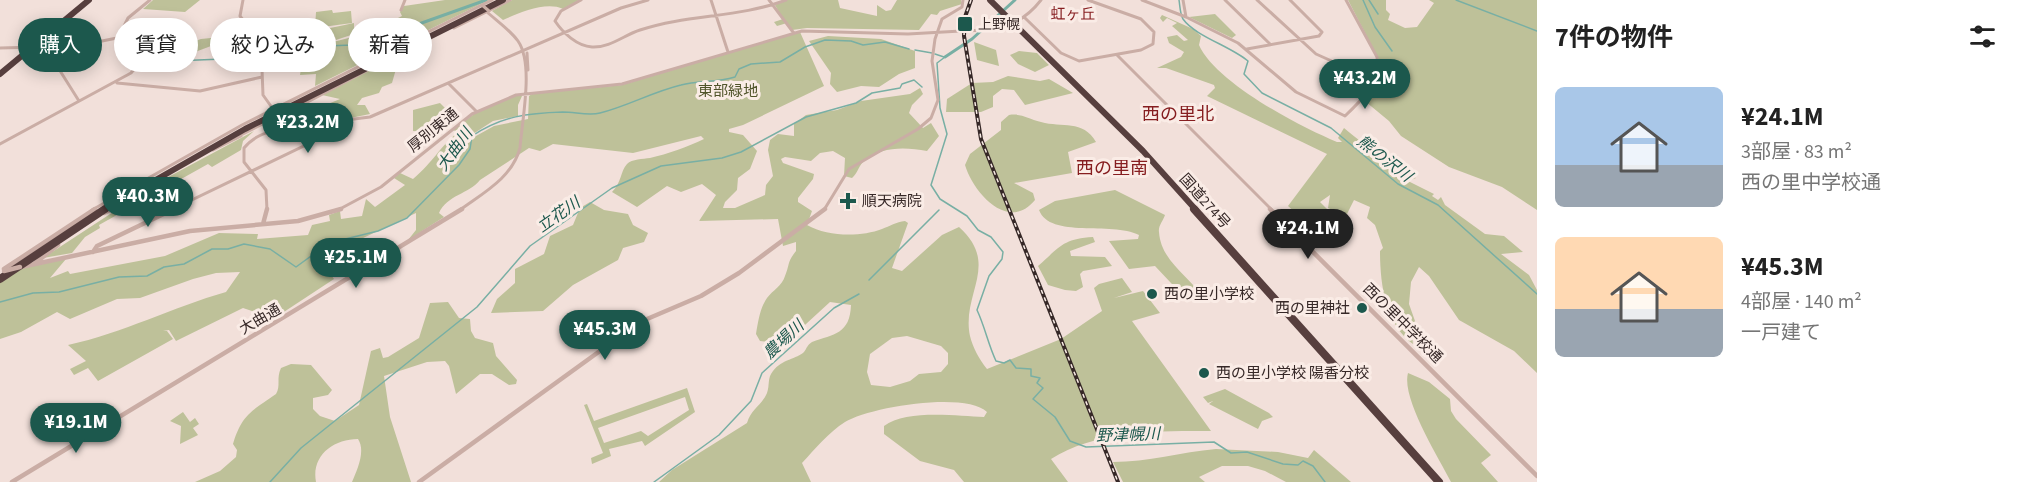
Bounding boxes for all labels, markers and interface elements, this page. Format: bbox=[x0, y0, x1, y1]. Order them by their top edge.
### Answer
district label: 虹ヶ丘 bbox=[1050, 4, 1096, 25]
marker: 上野幌 bbox=[956, 15, 974, 33]
place label: 上野幌 bbox=[978, 15, 1020, 35]
chip: 購入 bbox=[18, 18, 102, 72]
chip: 賃貸 bbox=[114, 18, 198, 72]
chip: 絞り込み bbox=[210, 18, 336, 72]
chip: 新着 bbox=[348, 18, 432, 72]
text: 7件の物件 bbox=[1555, 19, 1673, 56]
icon: filters bbox=[1966, 20, 1999, 53]
pin: ¥43.2M bbox=[1316, 59, 1414, 110]
text: ¥43.2M bbox=[1333, 64, 1397, 92]
park label: 東部緑地 bbox=[698, 81, 758, 102]
text: ¥24.1M bbox=[1741, 98, 1824, 135]
district label: 西の里北 bbox=[1142, 102, 1214, 127]
pin: ¥23.2M bbox=[259, 103, 357, 154]
street label: 厚別東通 bbox=[403, 103, 463, 157]
text: ¥23.2M bbox=[276, 108, 340, 136]
icon: home bbox=[1603, 111, 1675, 183]
water label: 大曲川 bbox=[432, 122, 479, 175]
water label: 熊の沢川 bbox=[1352, 130, 1418, 188]
text: 3部屋 · 83 m² bbox=[1741, 138, 1852, 166]
district label: 西の里南 bbox=[1076, 156, 1148, 181]
street label: 国道274号 bbox=[1174, 169, 1235, 233]
text: 西の里中学校通 bbox=[1741, 169, 1881, 197]
pin: ¥40.3M bbox=[99, 177, 197, 228]
text: ¥40.3M bbox=[116, 182, 180, 210]
water label: 立花川 bbox=[533, 191, 586, 238]
place label: 順天病院 bbox=[862, 191, 922, 212]
marker: 順天病院 bbox=[839, 192, 857, 210]
pin: ¥24.1M bbox=[1259, 209, 1357, 260]
text: ¥24.1M bbox=[1276, 214, 1340, 242]
pin: ¥25.1M bbox=[307, 238, 405, 289]
text: ¥25.1M bbox=[324, 243, 388, 271]
text: ¥45.3M bbox=[1741, 248, 1824, 285]
icon: home bbox=[1603, 261, 1675, 333]
street label: 西の里中学校通 bbox=[1358, 279, 1447, 368]
place label: 西の里小学校 bbox=[1164, 284, 1254, 305]
marker: 西の里小学校 bbox=[1145, 287, 1159, 301]
text: 4部屋 · 140 m² bbox=[1741, 288, 1862, 316]
place label: 西の里神社 bbox=[1275, 298, 1350, 319]
street label: 大曲通 bbox=[236, 299, 285, 340]
marker: 西の里神社 bbox=[1355, 301, 1369, 315]
pin: ¥45.3M bbox=[556, 310, 654, 361]
water label: 農場川 bbox=[759, 314, 810, 364]
text: ¥45.3M bbox=[573, 315, 637, 343]
text: 一戸建て bbox=[1741, 319, 1821, 347]
place label: 西の里小学校 陽香分校 bbox=[1216, 363, 1369, 384]
marker: 西の里小学校 陽香分校 bbox=[1197, 366, 1211, 380]
pin: ¥19.1M bbox=[27, 403, 125, 454]
text: ¥19.1M bbox=[44, 408, 108, 436]
water label: 野津幌川 bbox=[1096, 423, 1162, 447]

